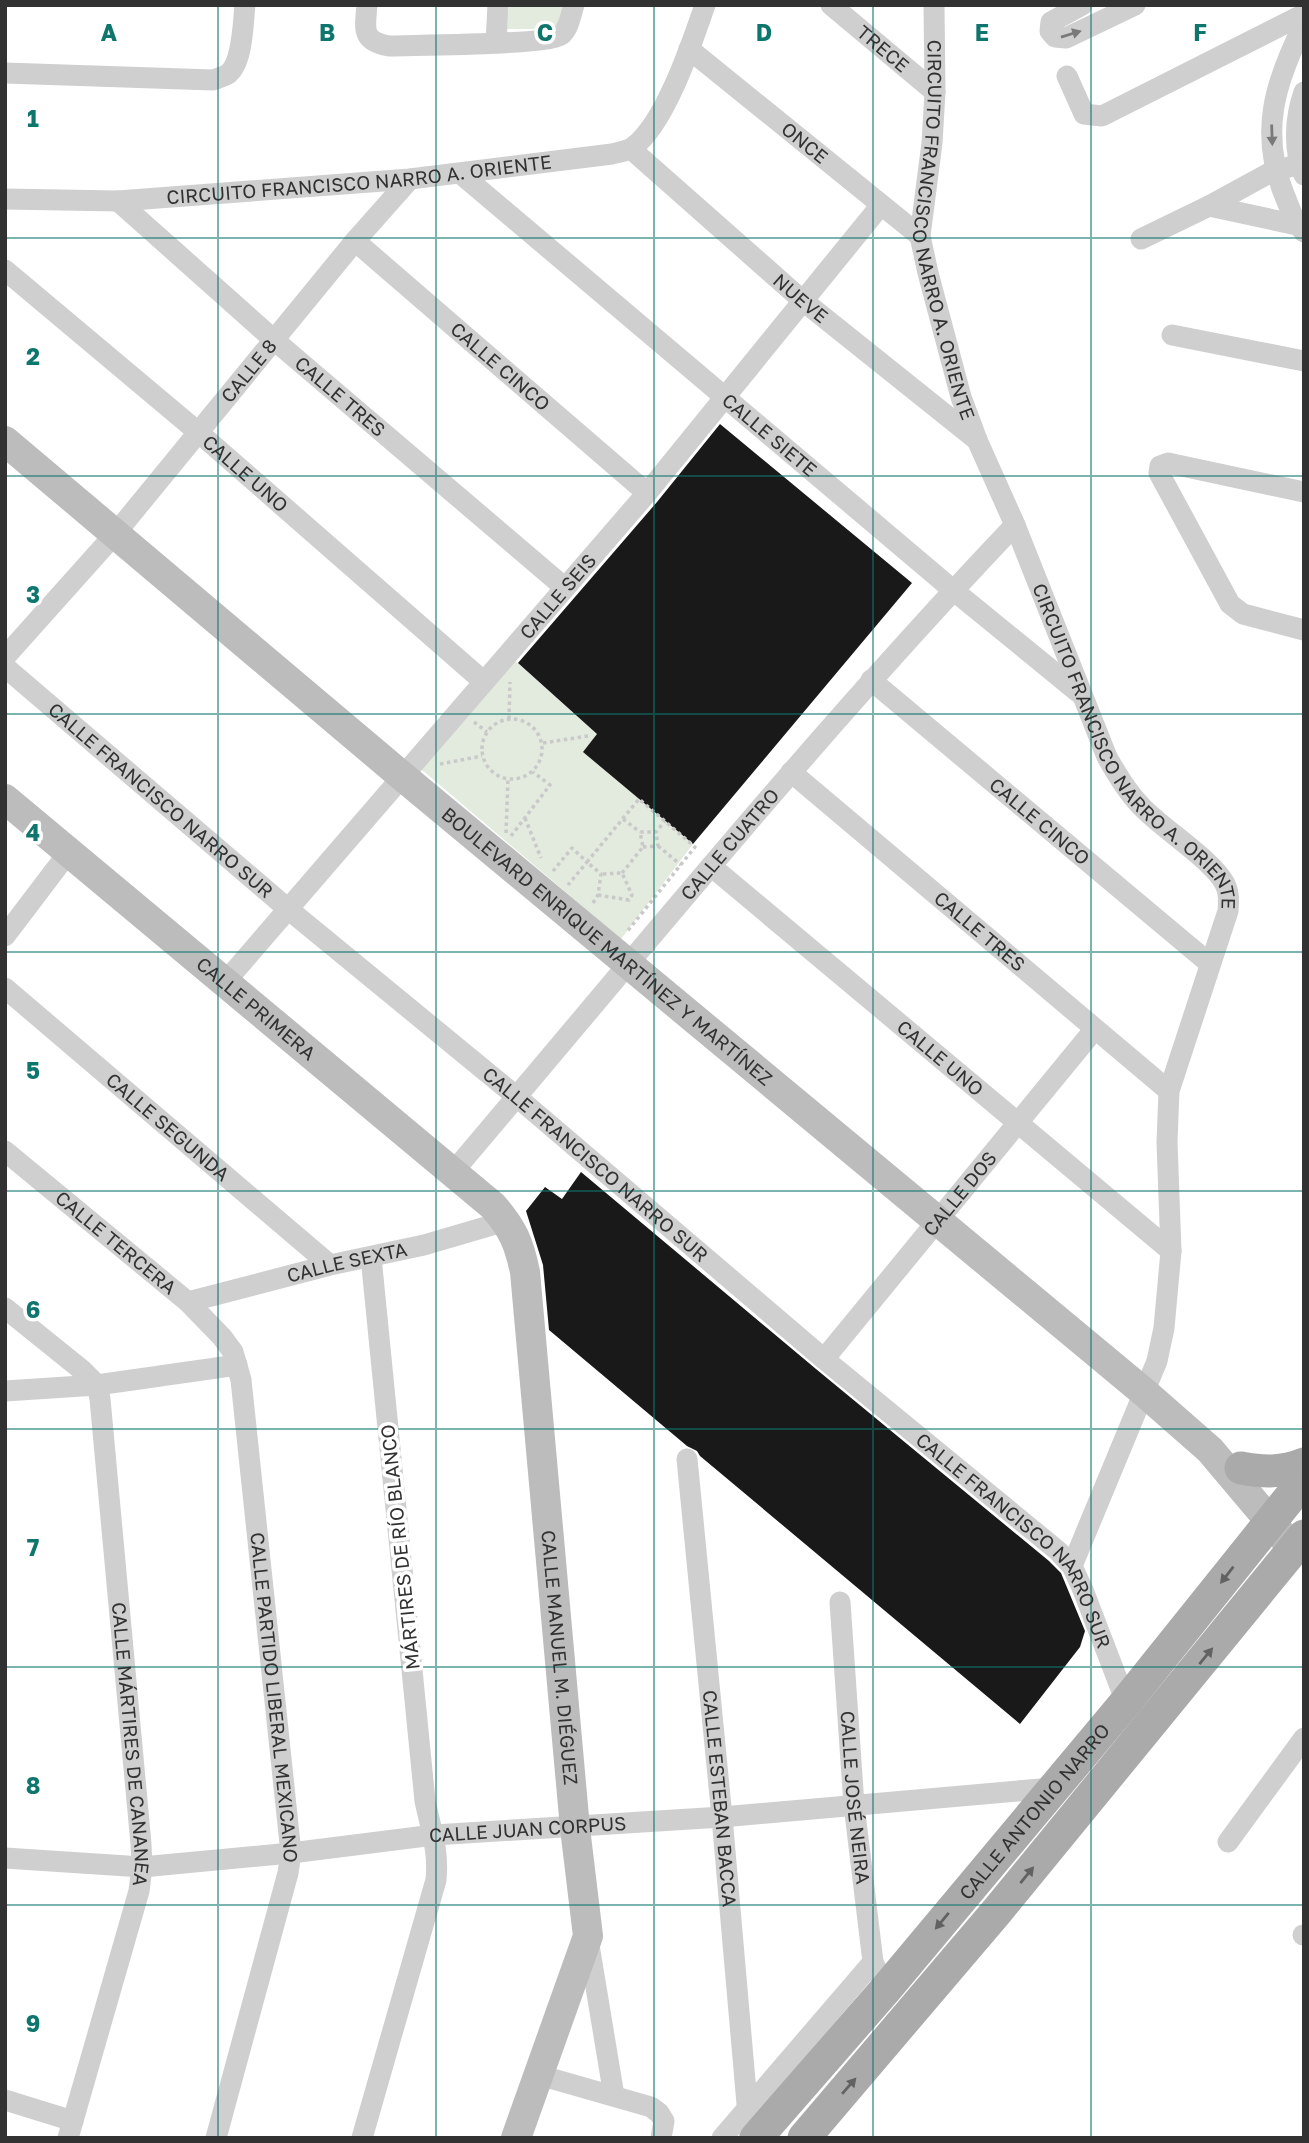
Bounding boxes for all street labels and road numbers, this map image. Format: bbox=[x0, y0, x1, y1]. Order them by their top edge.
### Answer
street label: TRECE bbox=[853, 20, 914, 77]
street label: CIRCUITO FRANCISCO NARRO A. ORIENTE bbox=[908, 40, 980, 423]
street label: ONCE bbox=[777, 117, 833, 168]
street label: CIRCUITO FRANCISCO NARRO A. ORIENTE bbox=[166, 150, 553, 208]
street label: NUEVE bbox=[769, 268, 833, 327]
street label: CALLE CINCO bbox=[446, 317, 555, 415]
street label: CALLE 8 bbox=[216, 334, 281, 407]
street label: CALLE TRES bbox=[291, 351, 391, 441]
street label: CALLE SIETE bbox=[718, 388, 822, 481]
street label: CALLE UNO bbox=[198, 430, 293, 517]
street label: CALLE SEIS bbox=[514, 549, 601, 643]
street label: CIRCUITO FRANCISCO NARRO A. ORIENTE bbox=[1028, 580, 1241, 910]
street label: CALLE FRANCISCO NARRO SUR bbox=[44, 697, 278, 902]
street label: CALLE CINCO bbox=[985, 772, 1095, 869]
street label: CALLE CUATRO bbox=[675, 783, 783, 904]
street label: BOULEVARD ENRIQUE MARTÍNEZ Y MARTÍNEZ bbox=[437, 802, 777, 1090]
street label: CALLE TRES bbox=[930, 886, 1030, 976]
street label: CALLE PRIMERA bbox=[192, 952, 321, 1065]
street label: CALLE UNO bbox=[893, 1015, 989, 1100]
street label: CALLE FRANCISCO NARRO SUR bbox=[478, 1062, 713, 1266]
street label: CALLE SEGUNDA bbox=[102, 1068, 235, 1185]
street label: CALLE DOS bbox=[918, 1146, 1001, 1240]
street label: CALLE TERCERA bbox=[51, 1186, 182, 1299]
street label: CALLE SEXTA bbox=[284, 1237, 409, 1287]
street label: MÁRTIRES DE RÍO BLANCO bbox=[375, 1423, 424, 1671]
street label: CALLE FRANCISCO NARRO SUR bbox=[912, 1427, 1116, 1651]
street label: CALLE MANUEL M. DIÉGUEZ bbox=[537, 1529, 583, 1786]
street label: CALLE PARTIDO LIBERAL MEXICANO bbox=[246, 1531, 304, 1864]
street label: CALLE MÁRTIRES DE CANANEA bbox=[108, 1601, 155, 1888]
street label: CALLE ESTEBAN BACCA bbox=[699, 1689, 742, 1908]
street label: CALLE JOSÉ NEIRA bbox=[837, 1710, 876, 1886]
street label: CALLE ANTONIO NARRO bbox=[954, 1719, 1114, 1904]
street label: CALLE JUAN CORPUS bbox=[428, 1811, 627, 1846]

